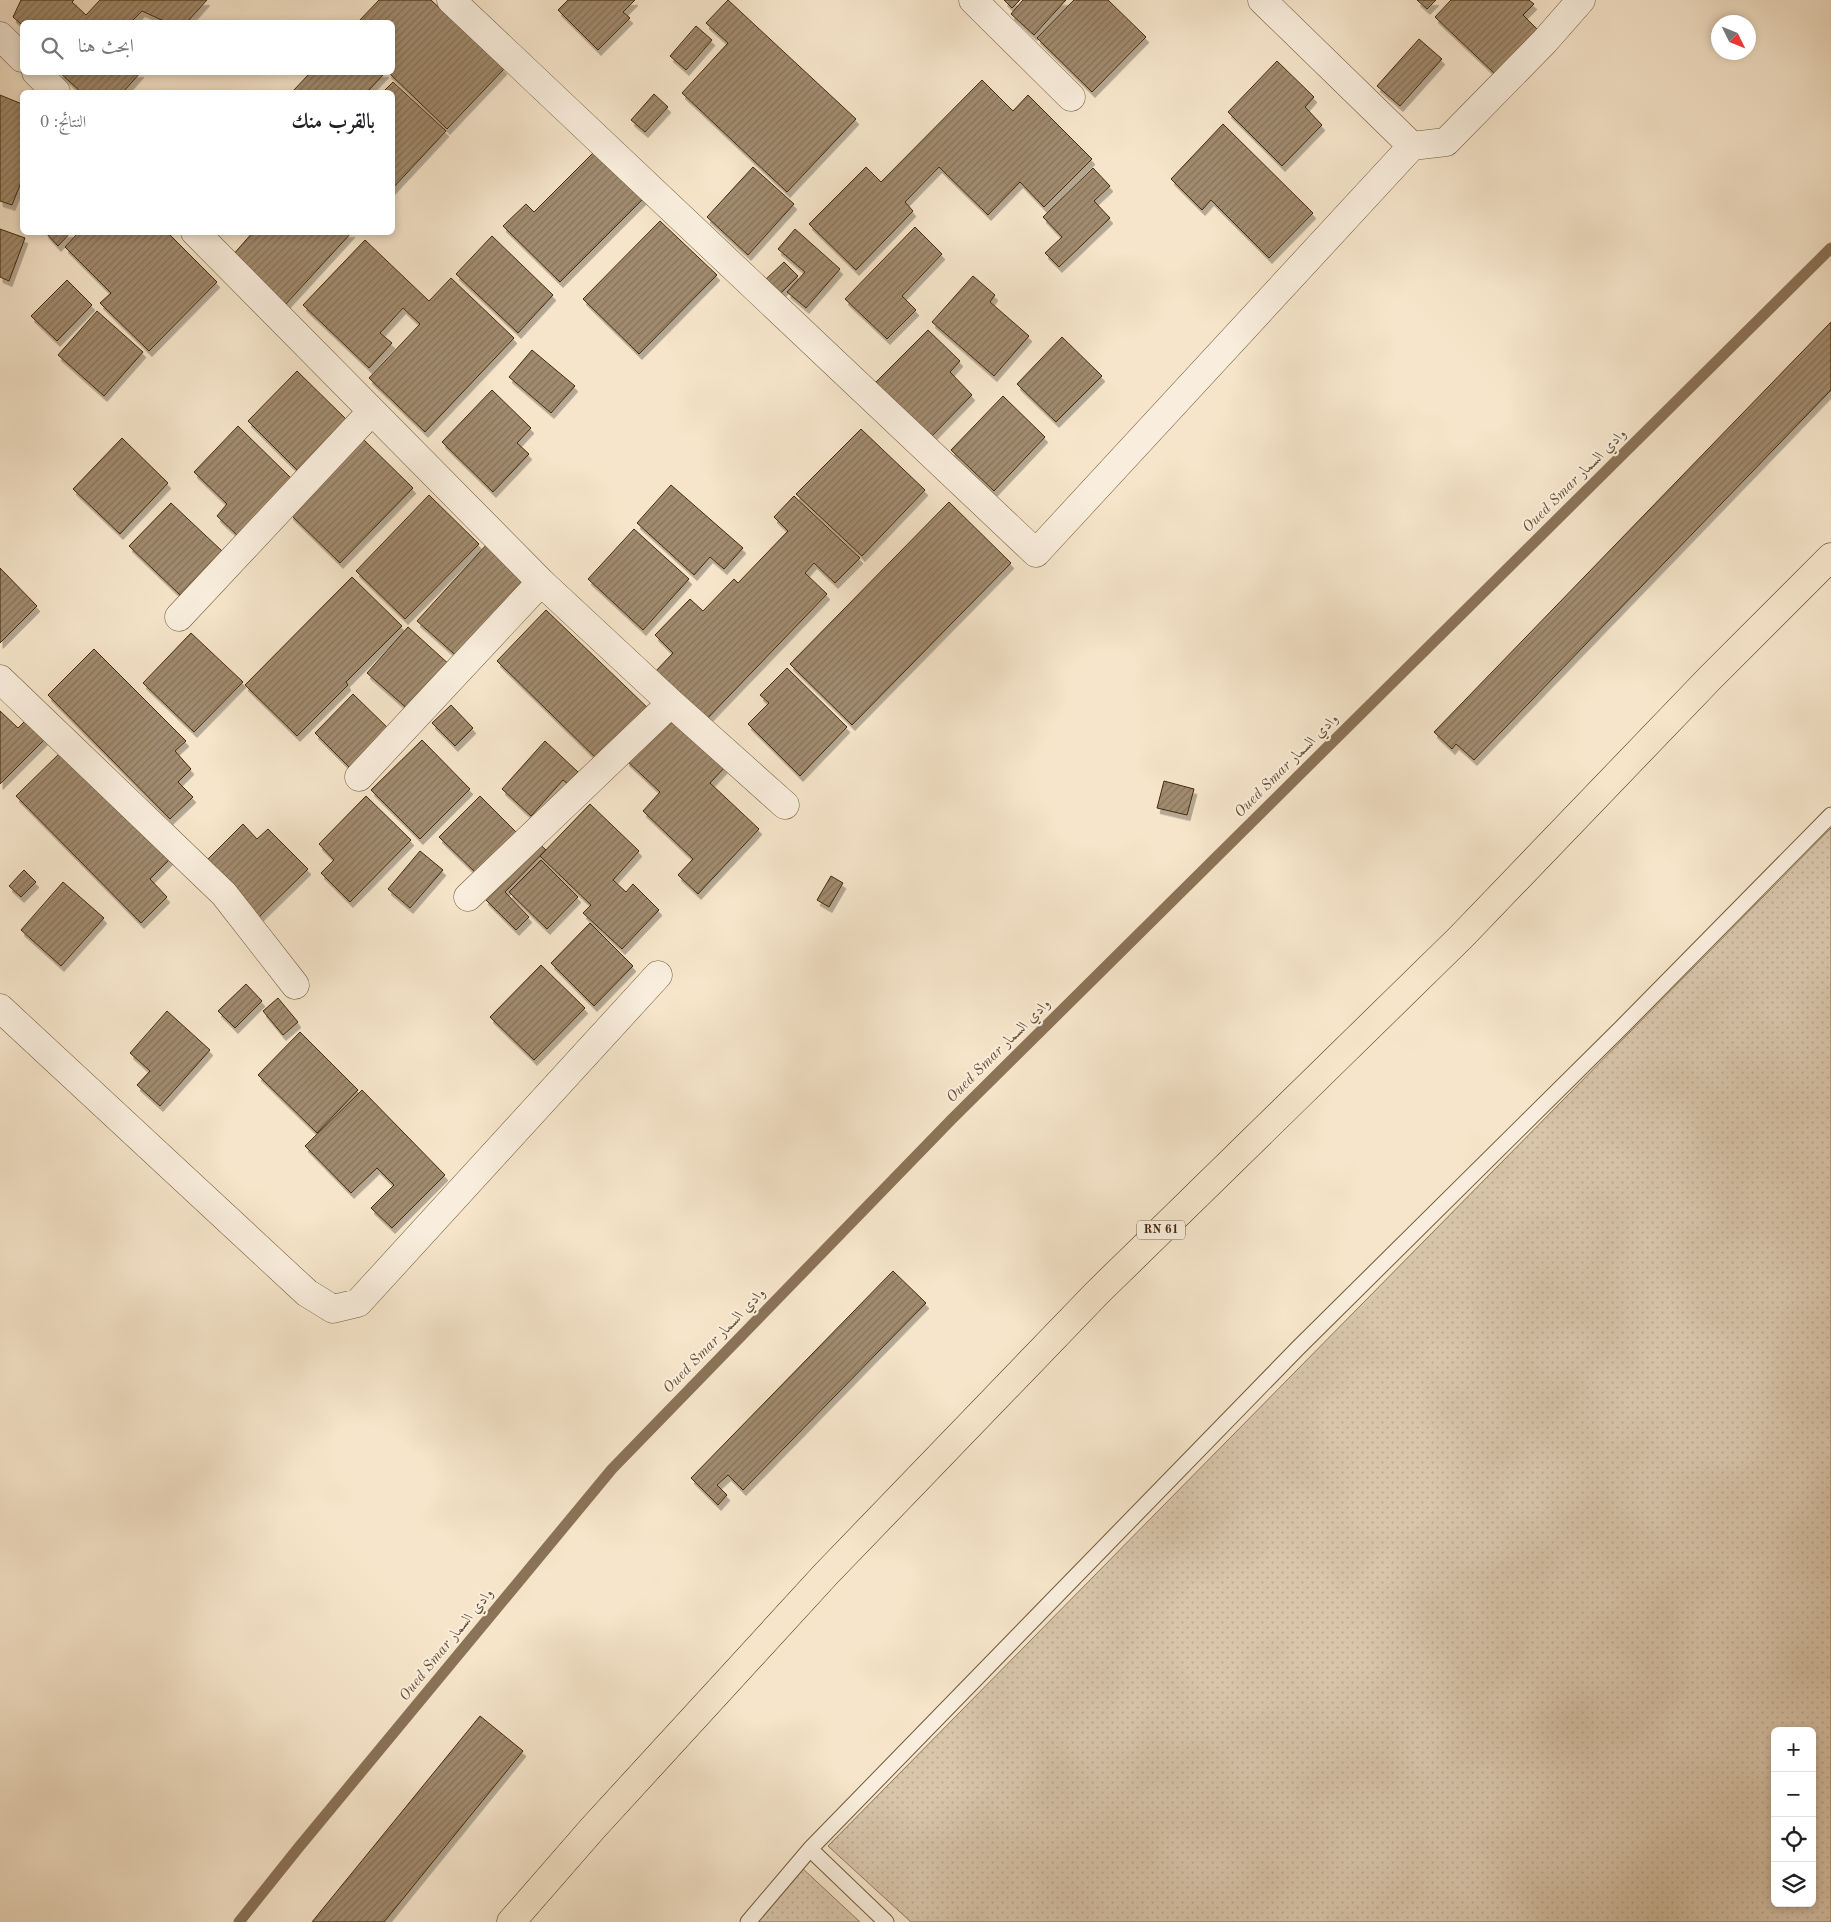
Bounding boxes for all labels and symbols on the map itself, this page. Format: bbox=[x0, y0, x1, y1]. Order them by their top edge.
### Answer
north arrow bbox=[1711, 15, 1756, 60]
water label: Oued Smar وادي السمار bbox=[1520, 426, 1632, 538]
water label: Oued Smar وادي السمار bbox=[1232, 711, 1344, 823]
water label: Oued Smar وادي السمار bbox=[944, 996, 1056, 1108]
road number: RN 61 bbox=[1137, 1220, 1185, 1240]
water label: Oued Smar وادي السمار bbox=[661, 1285, 771, 1399]
water label: Oued Smar وادي السمار bbox=[397, 1586, 499, 1706]

